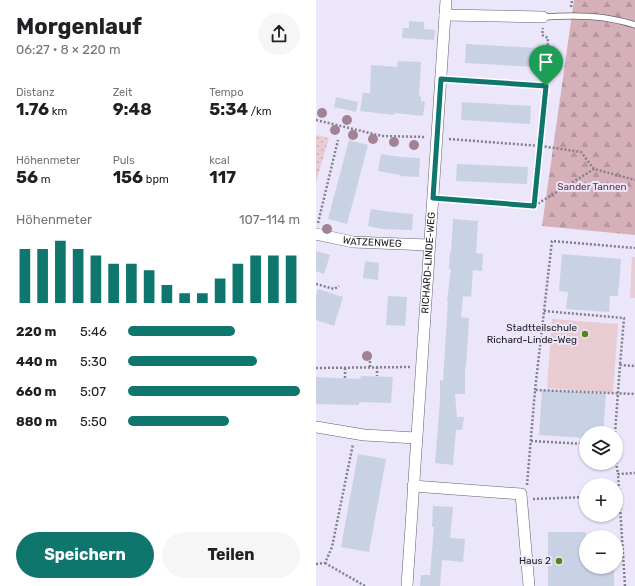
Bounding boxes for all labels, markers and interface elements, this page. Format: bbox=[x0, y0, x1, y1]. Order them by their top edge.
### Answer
text: Morgenlauf bbox=[16, 13, 142, 40]
button: share bbox=[258, 13, 300, 55]
text: 06:27 · 8 × 220 m bbox=[16, 42, 121, 57]
pin bbox=[529, 45, 563, 86]
icon: arrive bbox=[535, 51, 557, 73]
text: Distanz bbox=[16, 86, 54, 99]
text: Zeit bbox=[113, 86, 132, 99]
text: Tempo bbox=[209, 86, 243, 99]
text: 1.76 bbox=[16, 99, 49, 119]
text: 9:48 bbox=[113, 99, 152, 119]
text: 5:34 bbox=[209, 99, 248, 119]
text: km bbox=[49, 105, 67, 118]
text: /km bbox=[248, 105, 272, 118]
text: Höhenmeter bbox=[16, 154, 80, 167]
text: Puls bbox=[113, 154, 135, 167]
text: kcal bbox=[209, 154, 230, 167]
text: 56 bbox=[16, 167, 38, 187]
text: 156 bbox=[113, 167, 143, 187]
text: 117 bbox=[209, 167, 236, 187]
text: m bbox=[38, 173, 51, 186]
text: bpm bbox=[143, 173, 169, 186]
park label: Sander Tannen bbox=[557, 181, 627, 193]
street label: RICHARD-LINDE-WEG bbox=[419, 211, 438, 314]
text: Höhenmeter bbox=[16, 212, 92, 227]
text: 107–114 m bbox=[239, 212, 300, 227]
street label: WATZENWEG bbox=[341, 234, 402, 250]
place label: Stadtteilschule Richard-Linde-Weg bbox=[487, 322, 577, 346]
text: 220 m bbox=[16, 324, 56, 339]
text: 5:46 bbox=[80, 324, 107, 339]
marker: Stadtteilschule Richard-Linde-Weg bbox=[580, 329, 590, 339]
text: 440 m bbox=[16, 354, 57, 369]
text: 5:30 bbox=[80, 354, 107, 369]
text: 660 m bbox=[16, 384, 56, 399]
text: 5:07 bbox=[80, 384, 106, 399]
text: 880 m bbox=[16, 414, 57, 429]
text: 5:50 bbox=[80, 414, 107, 429]
map controls bbox=[579, 426, 623, 574]
button: layers bbox=[579, 426, 623, 470]
button: + bbox=[579, 478, 623, 522]
button: − bbox=[579, 530, 623, 574]
button: Speichern bbox=[16, 532, 154, 578]
button: Teilen bbox=[162, 532, 300, 578]
place label: Haus 2 bbox=[519, 555, 551, 567]
marker: Haus 2 bbox=[554, 556, 564, 566]

